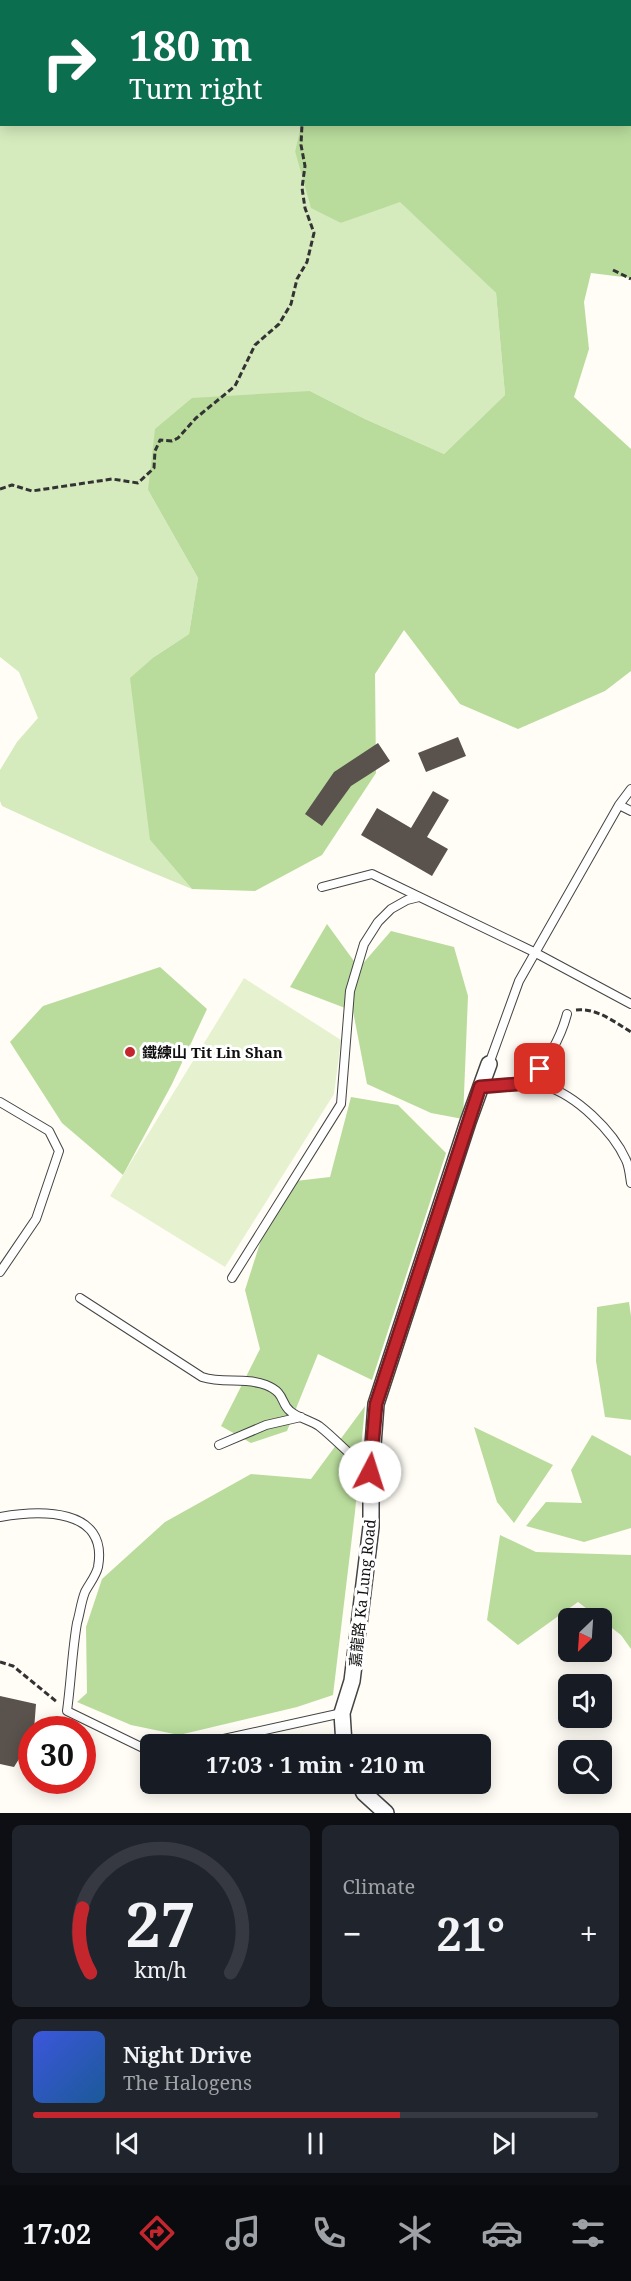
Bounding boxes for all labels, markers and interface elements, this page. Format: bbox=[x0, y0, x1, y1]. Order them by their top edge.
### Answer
text: 180 m bbox=[129, 16, 253, 73]
icon: right bbox=[30, 24, 108, 102]
text: Turn right bbox=[129, 70, 262, 107]
place label: 鐵練山 Tit Lin Shan bbox=[142, 1042, 283, 1062]
pin bbox=[514, 1043, 565, 1094]
marker: 鐵練山 Tit Lin Shan bbox=[123, 1045, 137, 1059]
icon: arrive bbox=[523, 1052, 556, 1085]
position arrow bbox=[338, 1440, 402, 1504]
street label: 嘉龍路 Ka Lung Road bbox=[344, 1518, 380, 1668]
north arrow bbox=[558, 1608, 612, 1662]
map controls bbox=[558, 1608, 612, 1794]
button: sound bbox=[558, 1674, 612, 1728]
speed limit sign: 30 bbox=[18, 1716, 96, 1794]
button: search bbox=[558, 1740, 612, 1794]
text: 17:03 · 1 min · 210 m bbox=[206, 1749, 425, 1779]
text: Climate bbox=[343, 1873, 415, 1900]
text: 27 bbox=[125, 1880, 196, 1965]
text: 21° bbox=[436, 1903, 505, 1964]
text: − bbox=[343, 1911, 362, 1956]
text: + bbox=[580, 1911, 598, 1956]
text: km/h bbox=[134, 1955, 187, 1984]
text: Night Drive bbox=[123, 2039, 252, 2069]
text: The Halogens bbox=[123, 2069, 252, 2096]
icon: previous bbox=[111, 2127, 144, 2160]
icon: pause bbox=[299, 2127, 332, 2160]
icon: next bbox=[487, 2127, 520, 2160]
icon: directions bbox=[136, 2212, 178, 2254]
icon: music bbox=[222, 2212, 264, 2254]
icon: phone bbox=[308, 2212, 350, 2254]
icon: climate bbox=[394, 2212, 436, 2254]
icon: car bbox=[481, 2212, 523, 2254]
icon: filters bbox=[567, 2212, 609, 2254]
text: 17:02 bbox=[22, 2215, 91, 2252]

